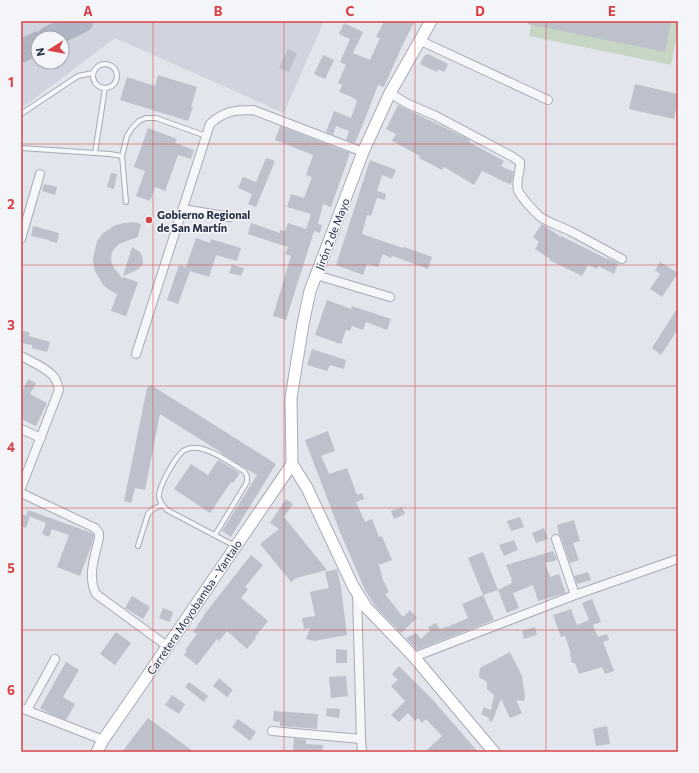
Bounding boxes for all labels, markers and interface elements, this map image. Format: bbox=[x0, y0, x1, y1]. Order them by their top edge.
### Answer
text: A bbox=[83, 3, 93, 19]
text: B bbox=[214, 3, 223, 19]
text: C bbox=[346, 3, 355, 19]
text: D bbox=[475, 3, 485, 19]
text: E bbox=[608, 3, 616, 19]
north arrow bbox=[30, 30, 70, 70]
text: N bbox=[33, 47, 47, 57]
text: 1 bbox=[8, 74, 14, 90]
text: 2 bbox=[7, 196, 15, 212]
street label: Jirón 2 de Mayo bbox=[312, 196, 353, 272]
place label: Gobierno Regional de San Martín bbox=[157, 208, 250, 234]
marker: Gobierno Regional de San Martín bbox=[144, 215, 154, 225]
text: 3 bbox=[7, 317, 15, 333]
text: 4 bbox=[7, 439, 15, 455]
street label: Carretera Moyobamba - Yantalo bbox=[144, 537, 244, 677]
text: 5 bbox=[7, 560, 15, 576]
text: 6 bbox=[7, 682, 15, 698]

